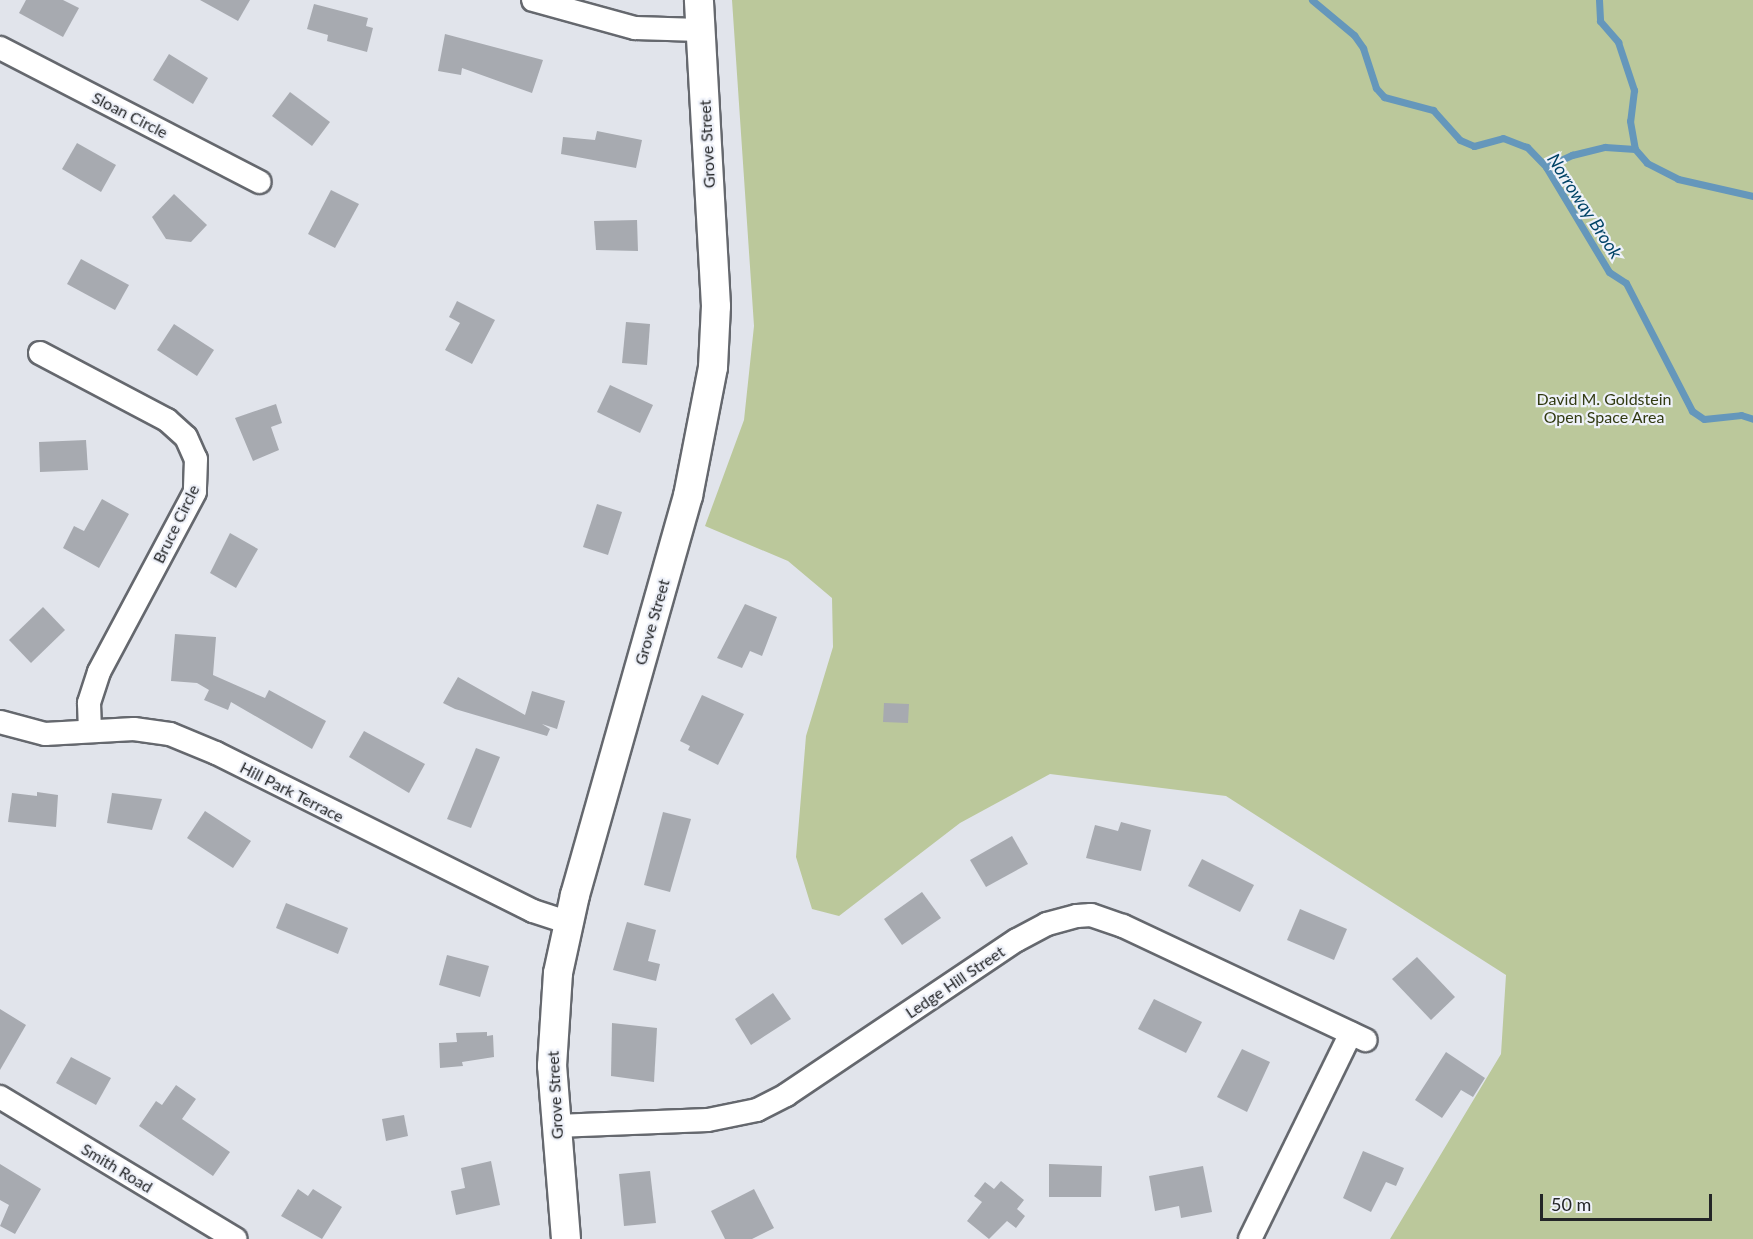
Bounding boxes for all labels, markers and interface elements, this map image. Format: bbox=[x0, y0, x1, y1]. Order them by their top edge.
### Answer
street label: Sloan Circle bbox=[89, 88, 171, 142]
street label: Grove Street bbox=[695, 99, 719, 189]
water label: Norroway Brook bbox=[1543, 149, 1627, 263]
park label: David M. Goldstein Open Space Area bbox=[1537, 389, 1671, 427]
street label: Bruce Circle bbox=[149, 482, 203, 566]
street label: Grove Street bbox=[631, 577, 673, 667]
street label: Hill Park Terrace bbox=[237, 758, 347, 826]
street label: Ledge Hill Street bbox=[902, 942, 1008, 1022]
street label: Grove Street bbox=[543, 1050, 567, 1140]
street label: Smith Road bbox=[78, 1139, 156, 1197]
scale bar bbox=[1543, 1182, 1716, 1220]
text: 50 m bbox=[1551, 1193, 1591, 1215]

